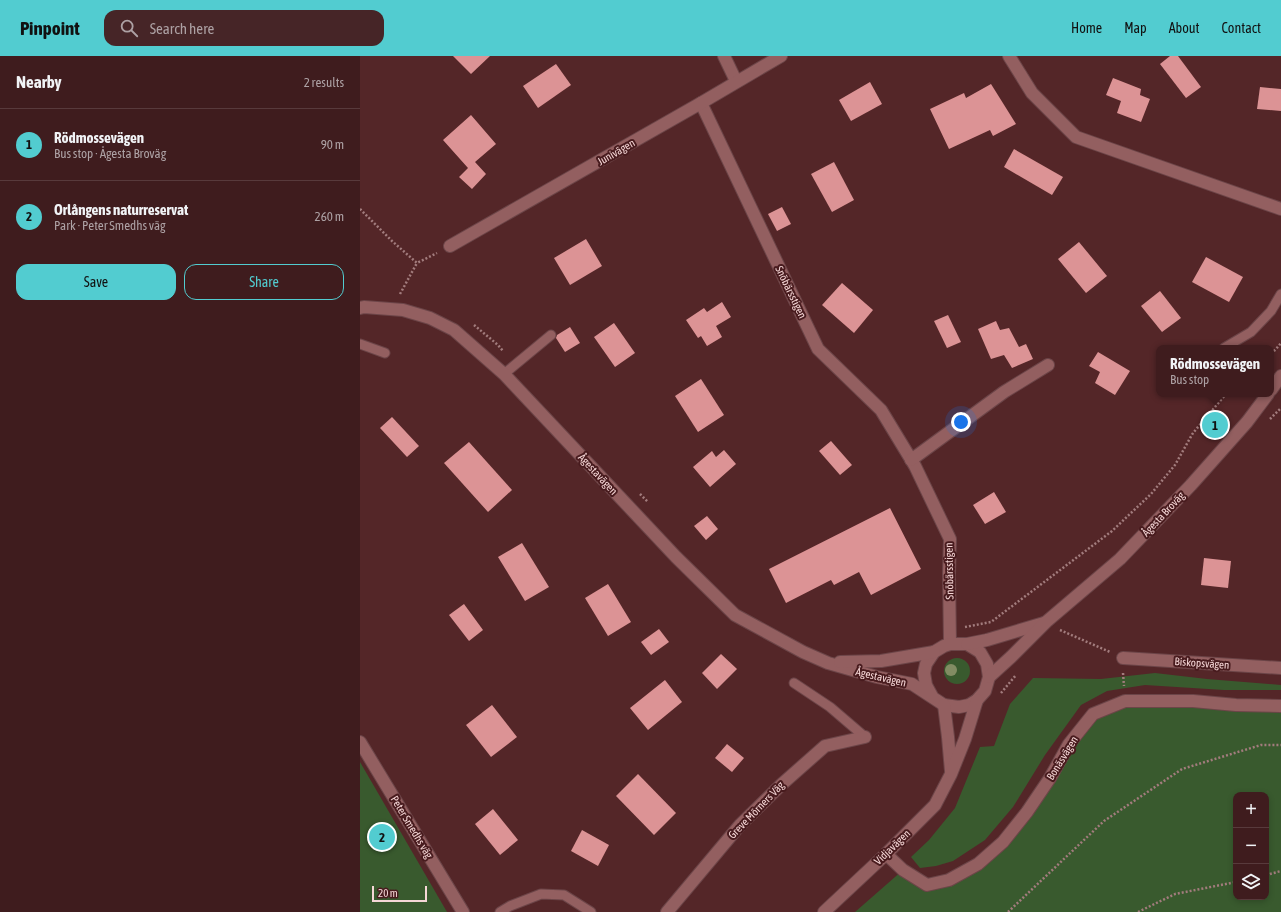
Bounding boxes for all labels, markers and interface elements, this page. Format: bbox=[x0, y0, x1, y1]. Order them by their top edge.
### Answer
search box bbox=[104, 10, 384, 46]
text: Pinpoint bbox=[20, 17, 80, 39]
icon: search bbox=[118, 17, 140, 39]
text: Search here bbox=[150, 20, 214, 37]
text: Home bbox=[1071, 20, 1102, 36]
text: Map bbox=[1124, 20, 1147, 36]
text: About bbox=[1169, 20, 1200, 36]
text: Contact bbox=[1222, 20, 1261, 36]
text: Nearby bbox=[16, 72, 62, 92]
text: 2 results bbox=[304, 75, 344, 90]
text: Rödmossevägen bbox=[54, 129, 144, 146]
text: 1 bbox=[26, 137, 32, 152]
text: 90 m bbox=[321, 137, 344, 152]
street label: Junivägen bbox=[595, 137, 637, 167]
text: Bus stop · Ågesta Broväg bbox=[54, 146, 166, 161]
text: Orlångens naturreservat bbox=[54, 201, 188, 218]
text: 2 bbox=[26, 209, 32, 224]
text: 260 m bbox=[315, 209, 344, 224]
text: Park · Peter Smedhs väg bbox=[54, 218, 166, 233]
button: Save bbox=[16, 264, 176, 300]
button: Share bbox=[184, 264, 344, 300]
street label: Snöbärsstigen bbox=[773, 264, 809, 320]
popup bbox=[1156, 345, 1274, 397]
text: Rödmossevägen bbox=[1170, 355, 1260, 372]
text: Bus stop bbox=[1170, 372, 1209, 387]
pin: 1 bbox=[1202, 410, 1228, 440]
your location bbox=[951, 412, 971, 432]
street label: Ågestavägen bbox=[576, 450, 621, 497]
street label: Ågesta Broväg bbox=[1139, 488, 1187, 539]
street label: Snöbärsstigen bbox=[943, 542, 955, 600]
street label: Biskopsvägen bbox=[1174, 655, 1230, 671]
street label: Ågestavägen bbox=[855, 664, 908, 689]
street label: Bonäsvägen bbox=[1044, 734, 1080, 782]
street label: Greve Mörners Väg bbox=[726, 779, 786, 841]
map controls bbox=[1233, 792, 1269, 900]
button: + bbox=[1233, 792, 1269, 828]
street label: Peter Smedhs väg bbox=[389, 794, 436, 861]
pin: 2 bbox=[369, 822, 395, 852]
street label: Vidjavägen bbox=[872, 827, 912, 867]
button: − bbox=[1233, 828, 1269, 864]
button: layers bbox=[1233, 864, 1269, 900]
scale bar bbox=[372, 884, 427, 903]
text: 20 m bbox=[378, 887, 398, 899]

